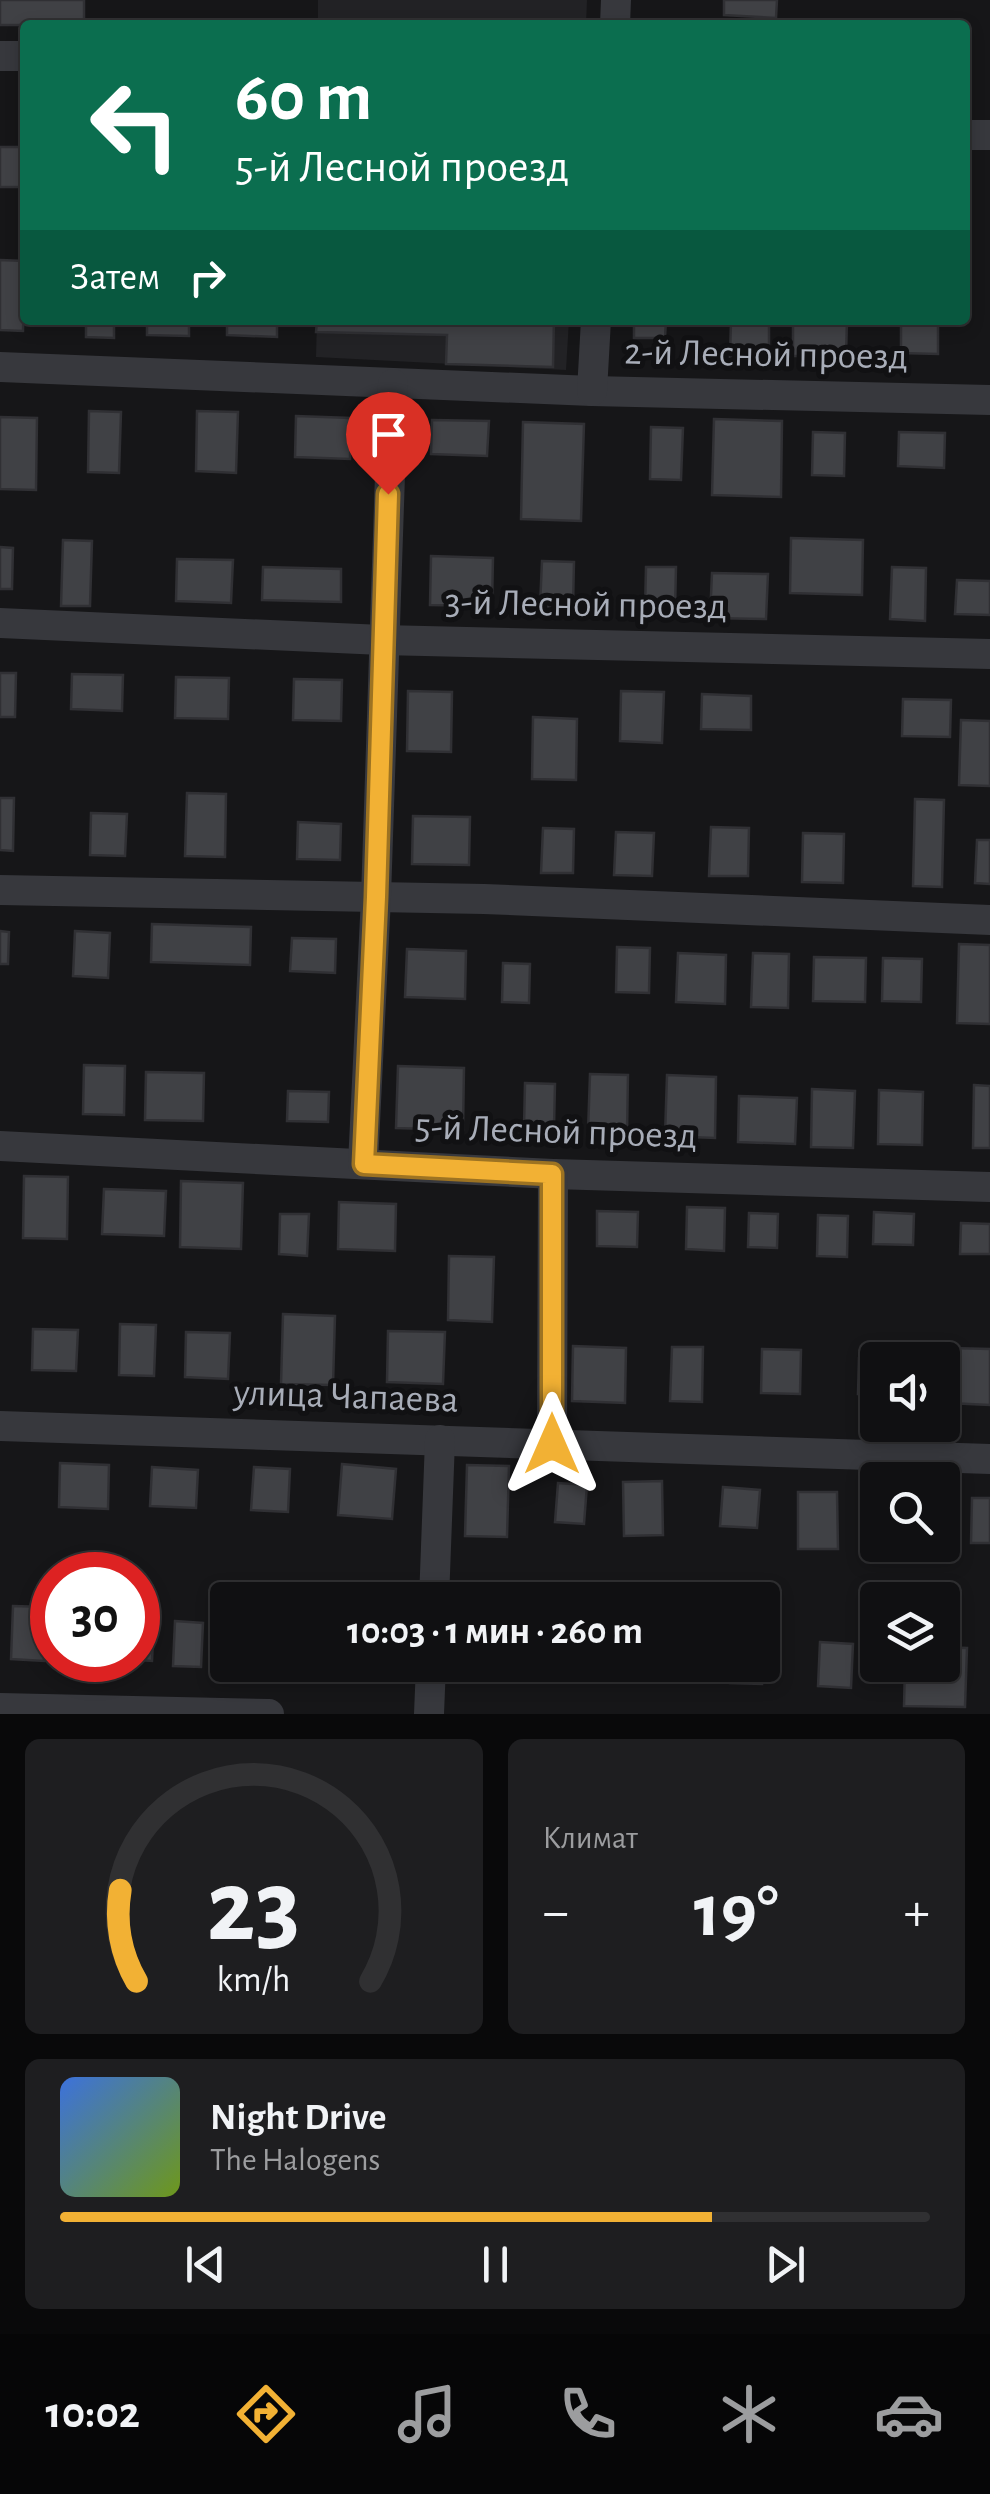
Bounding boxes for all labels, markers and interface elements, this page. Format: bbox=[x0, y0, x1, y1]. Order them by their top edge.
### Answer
icon: left bbox=[70, 60, 200, 190]
text: 60 m bbox=[235, 63, 372, 133]
text: 5-й Лесной проезд bbox=[235, 145, 569, 190]
icon: right bbox=[180, 250, 235, 305]
text: Затем bbox=[70, 259, 160, 297]
street label: 2-й Лесной проезд bbox=[624, 334, 908, 376]
pin bbox=[346, 392, 431, 495]
icon: arrive bbox=[361, 407, 416, 462]
street label: 3-й Лесной проезд bbox=[445, 584, 727, 626]
street label: 5-й Лесной проезд bbox=[414, 1108, 698, 1156]
map controls bbox=[860, 1342, 960, 1682]
button: sound bbox=[860, 1342, 960, 1442]
street label: улица Чапаева bbox=[232, 1374, 459, 1420]
position arrow bbox=[500, 1392, 604, 1496]
button: search bbox=[860, 1462, 960, 1562]
speed limit sign: 30 bbox=[30, 1552, 160, 1682]
button: layers bbox=[860, 1582, 960, 1682]
text: 10:03 · 1 мин · 260 m bbox=[347, 1613, 643, 1651]
text: Климат bbox=[543, 1822, 638, 1854]
text: 23 bbox=[207, 1856, 301, 1960]
text: 19° bbox=[694, 1875, 779, 1950]
text: − bbox=[543, 1885, 569, 1940]
text: + bbox=[904, 1885, 930, 1940]
text: km/h bbox=[217, 1962, 291, 1998]
text: Night Drive bbox=[210, 2099, 386, 2137]
text: The Halogens bbox=[210, 2144, 380, 2176]
icon: previous bbox=[178, 2237, 233, 2292]
icon: pause bbox=[468, 2237, 523, 2292]
icon: next bbox=[758, 2237, 813, 2292]
icon: directions bbox=[231, 2379, 301, 2449]
icon: music bbox=[392, 2379, 462, 2449]
icon: phone bbox=[553, 2379, 623, 2449]
icon: climate bbox=[714, 2379, 784, 2449]
icon: car bbox=[874, 2379, 944, 2449]
text: 10:02 bbox=[45, 2391, 140, 2436]

